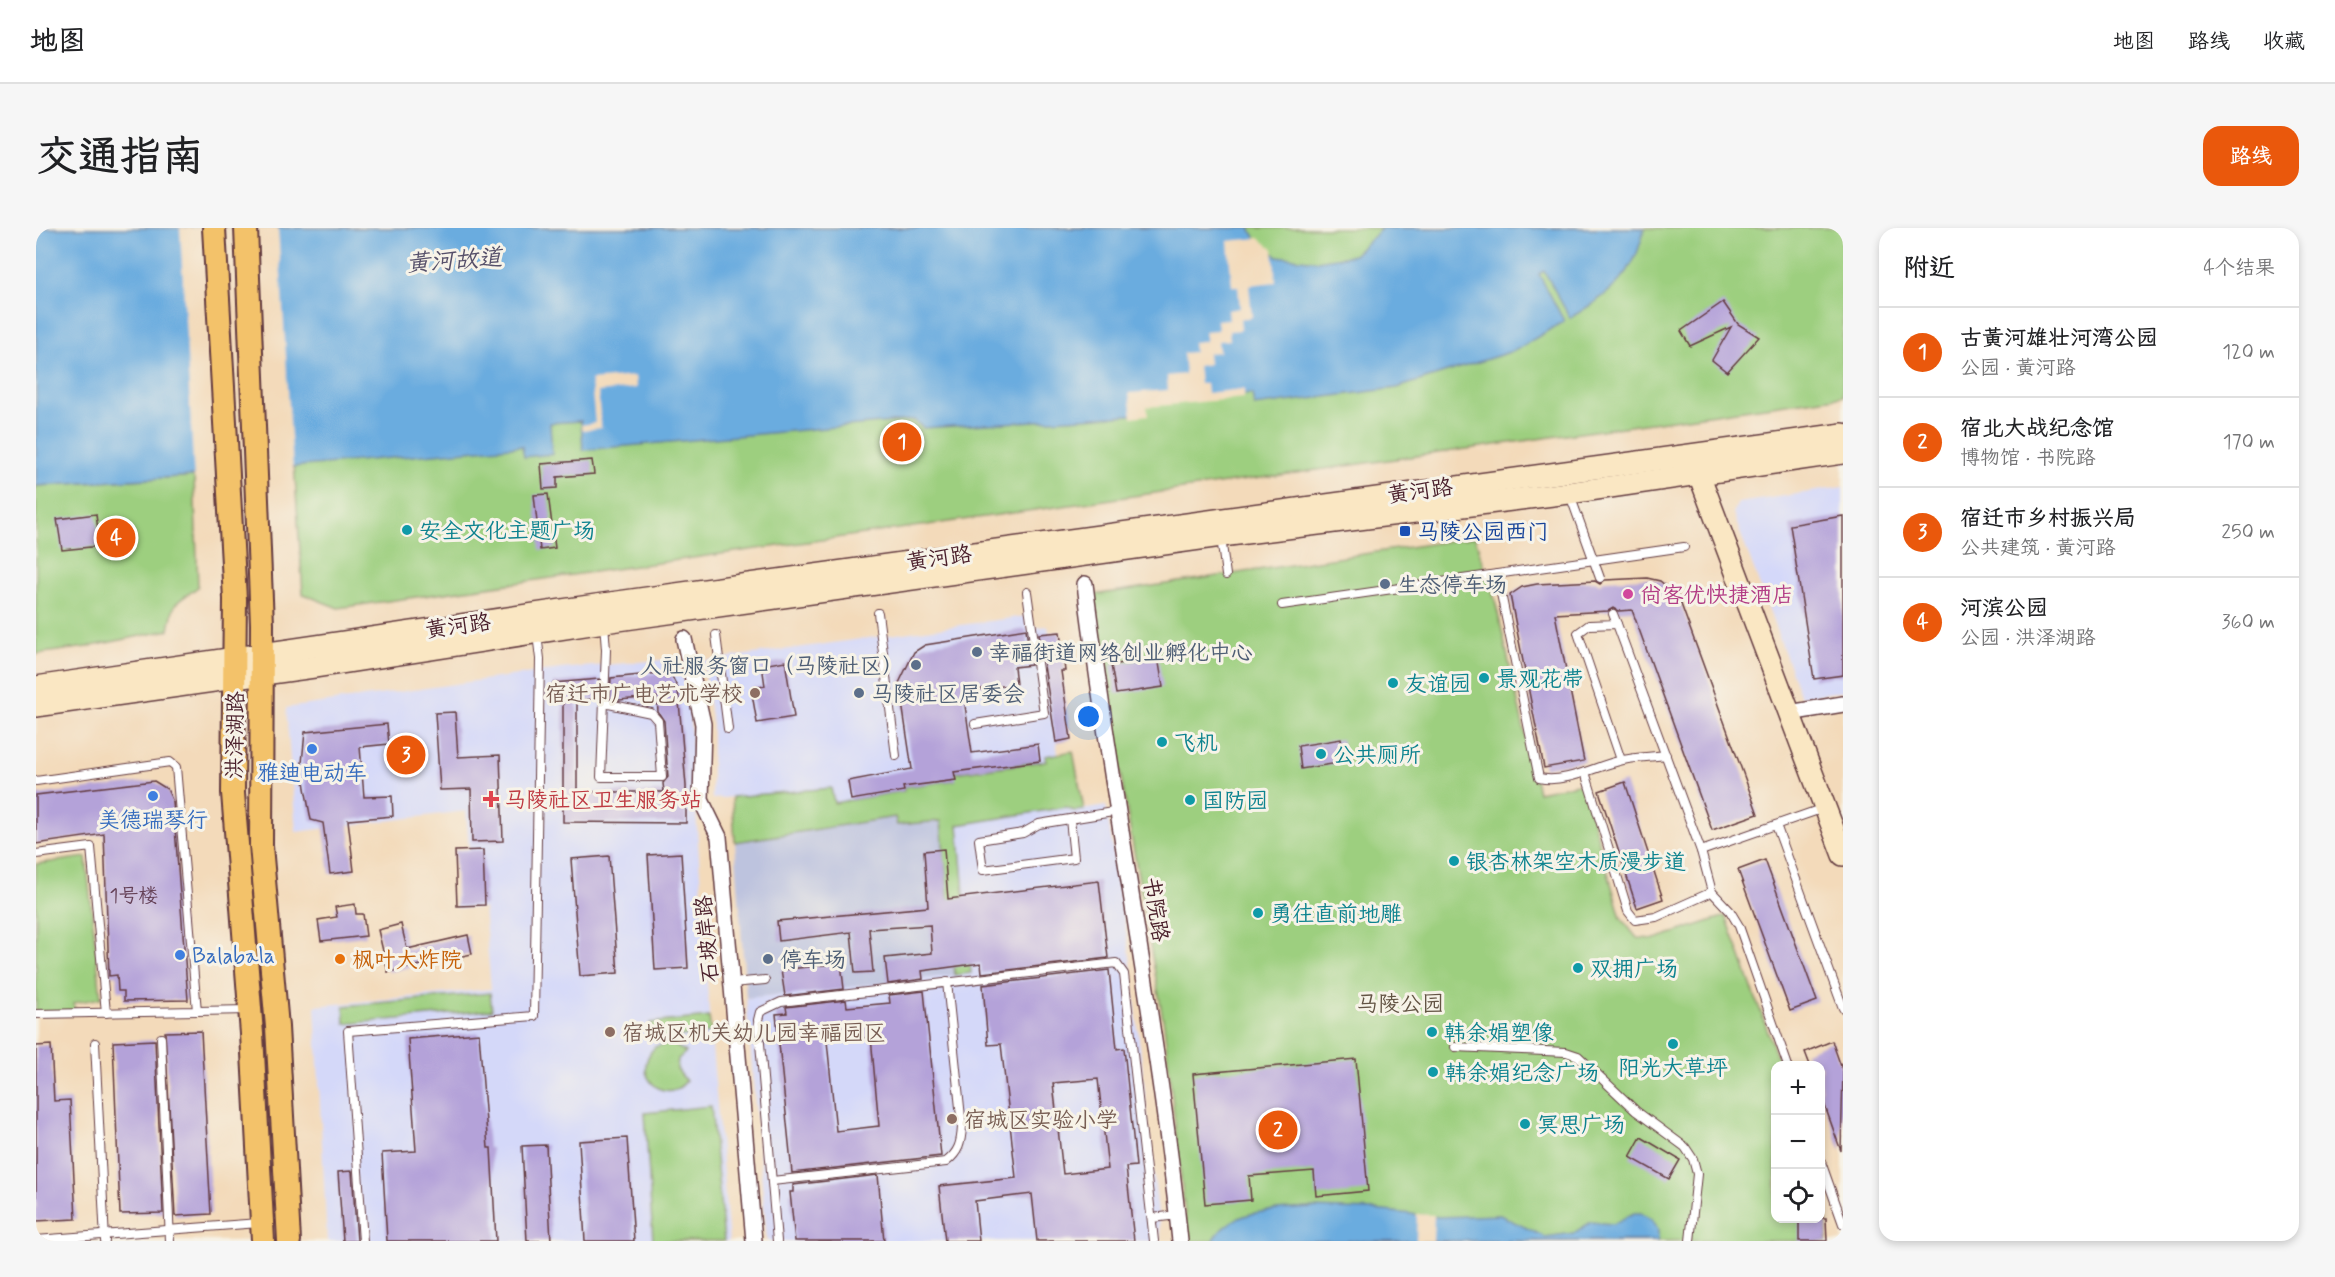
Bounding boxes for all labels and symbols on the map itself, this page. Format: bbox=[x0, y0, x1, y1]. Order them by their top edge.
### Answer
water label: 黄河故道 bbox=[405, 243, 505, 280]
pin: 1 bbox=[882, 420, 922, 464]
street label: 黄河路 bbox=[1386, 474, 1455, 510]
pin: 4 bbox=[96, 516, 136, 560]
place label: 安全文化主题广场 bbox=[419, 518, 595, 546]
place label: 马陵公园西门 bbox=[1417, 519, 1549, 547]
marker: 安全文化主题广场 bbox=[400, 523, 414, 537]
marker: 马陵公园西门 bbox=[1398, 524, 1412, 538]
street label: 黄河路 bbox=[905, 541, 974, 577]
place label: 生态停车场 bbox=[1397, 572, 1507, 600]
marker: 生态停车场 bbox=[1378, 577, 1392, 591]
place label: 尚客优快捷酒店 bbox=[1640, 582, 1794, 610]
marker: 尚客优快捷酒店 bbox=[1621, 587, 1635, 601]
street label: 黄河路 bbox=[424, 609, 493, 645]
place label: 幸福街道网络创业孵化中心 bbox=[989, 640, 1253, 668]
marker: 幸福街道网络创业孵化中心 bbox=[970, 645, 984, 659]
place label: 人社服务窗口（马陵社区） bbox=[640, 653, 904, 681]
marker: 人社服务窗口（马陵社区） bbox=[909, 658, 923, 672]
place label: 景观花带 bbox=[1496, 666, 1584, 694]
place label: 友谊园 bbox=[1405, 671, 1471, 699]
marker: 景观花带 bbox=[1477, 671, 1491, 685]
marker: 友谊园 bbox=[1386, 676, 1400, 690]
place label: 宿迁市广电艺术学校 bbox=[545, 681, 743, 709]
place label: 马陵社区居委会 bbox=[871, 681, 1025, 709]
marker: 宿迁市广电艺术学校 bbox=[748, 686, 762, 700]
marker: 马陵社区居委会 bbox=[852, 686, 866, 700]
street label: 洪泽湖路 bbox=[221, 691, 251, 779]
your location bbox=[1074, 702, 1103, 731]
place label: 飞机 bbox=[1174, 730, 1218, 758]
pin: 3 bbox=[386, 732, 425, 778]
marker: 飞机 bbox=[1155, 735, 1169, 749]
marker: 雅迪电动车 bbox=[305, 742, 319, 756]
place label: 公共厕所 bbox=[1333, 742, 1421, 770]
marker: 公共厕所 bbox=[1314, 747, 1328, 761]
place label: 雅迪电动车 bbox=[257, 760, 367, 788]
place label: 马陵社区卫生服务站 bbox=[504, 787, 702, 815]
place label: 国防园 bbox=[1202, 788, 1268, 816]
marker: 美德瑞琴行 bbox=[146, 789, 160, 803]
marker: 马陵社区卫生服务站 bbox=[482, 790, 500, 808]
marker: 国防园 bbox=[1183, 793, 1197, 807]
place label: 美德瑞琴行 bbox=[98, 807, 208, 835]
place label: 银杏林架空木质漫步道 bbox=[1466, 849, 1686, 877]
marker: 银杏林架空木质漫步道 bbox=[1447, 854, 1461, 868]
street label: 书院路 bbox=[1136, 875, 1174, 944]
house number: 1号楼 bbox=[110, 883, 158, 910]
street label: 石坡岸路 bbox=[690, 894, 726, 984]
place label: 勇往直前地雕 bbox=[1270, 901, 1402, 929]
marker: 勇往直前地雕 bbox=[1251, 906, 1265, 920]
place label: Balabala bbox=[192, 943, 275, 971]
place label: 枫叶大炸院 bbox=[352, 947, 462, 975]
place label: 停车场 bbox=[780, 947, 846, 975]
marker: Balabala bbox=[173, 948, 187, 962]
marker: 枫叶大炸院 bbox=[333, 952, 347, 966]
marker: 停车场 bbox=[761, 952, 775, 966]
place label: 双拥广场 bbox=[1590, 956, 1678, 984]
marker: 双拥广场 bbox=[1571, 961, 1585, 975]
park label: 马陵公园 bbox=[1356, 991, 1444, 1019]
place label: 宿城区机关幼儿园幸福园区 bbox=[622, 1020, 886, 1048]
place label: 韩余娟塑像 bbox=[1444, 1020, 1554, 1048]
marker: 宿城区机关幼儿园幸福园区 bbox=[603, 1025, 617, 1039]
marker: 韩余娟塑像 bbox=[1425, 1025, 1439, 1039]
marker: 阳光大草坪 bbox=[1666, 1037, 1680, 1051]
place label: 阳光大草坪 bbox=[1618, 1055, 1728, 1083]
place label: 韩余娟纪念广场 bbox=[1445, 1060, 1599, 1088]
marker: 韩余娟纪念广场 bbox=[1426, 1065, 1440, 1079]
place label: 宿城区实验小学 bbox=[964, 1107, 1118, 1135]
pin: 2 bbox=[1258, 1108, 1298, 1152]
marker: 宿城区实验小学 bbox=[945, 1112, 959, 1126]
place label: 冥思广场 bbox=[1537, 1112, 1625, 1140]
marker: 冥思广场 bbox=[1518, 1117, 1532, 1131]

